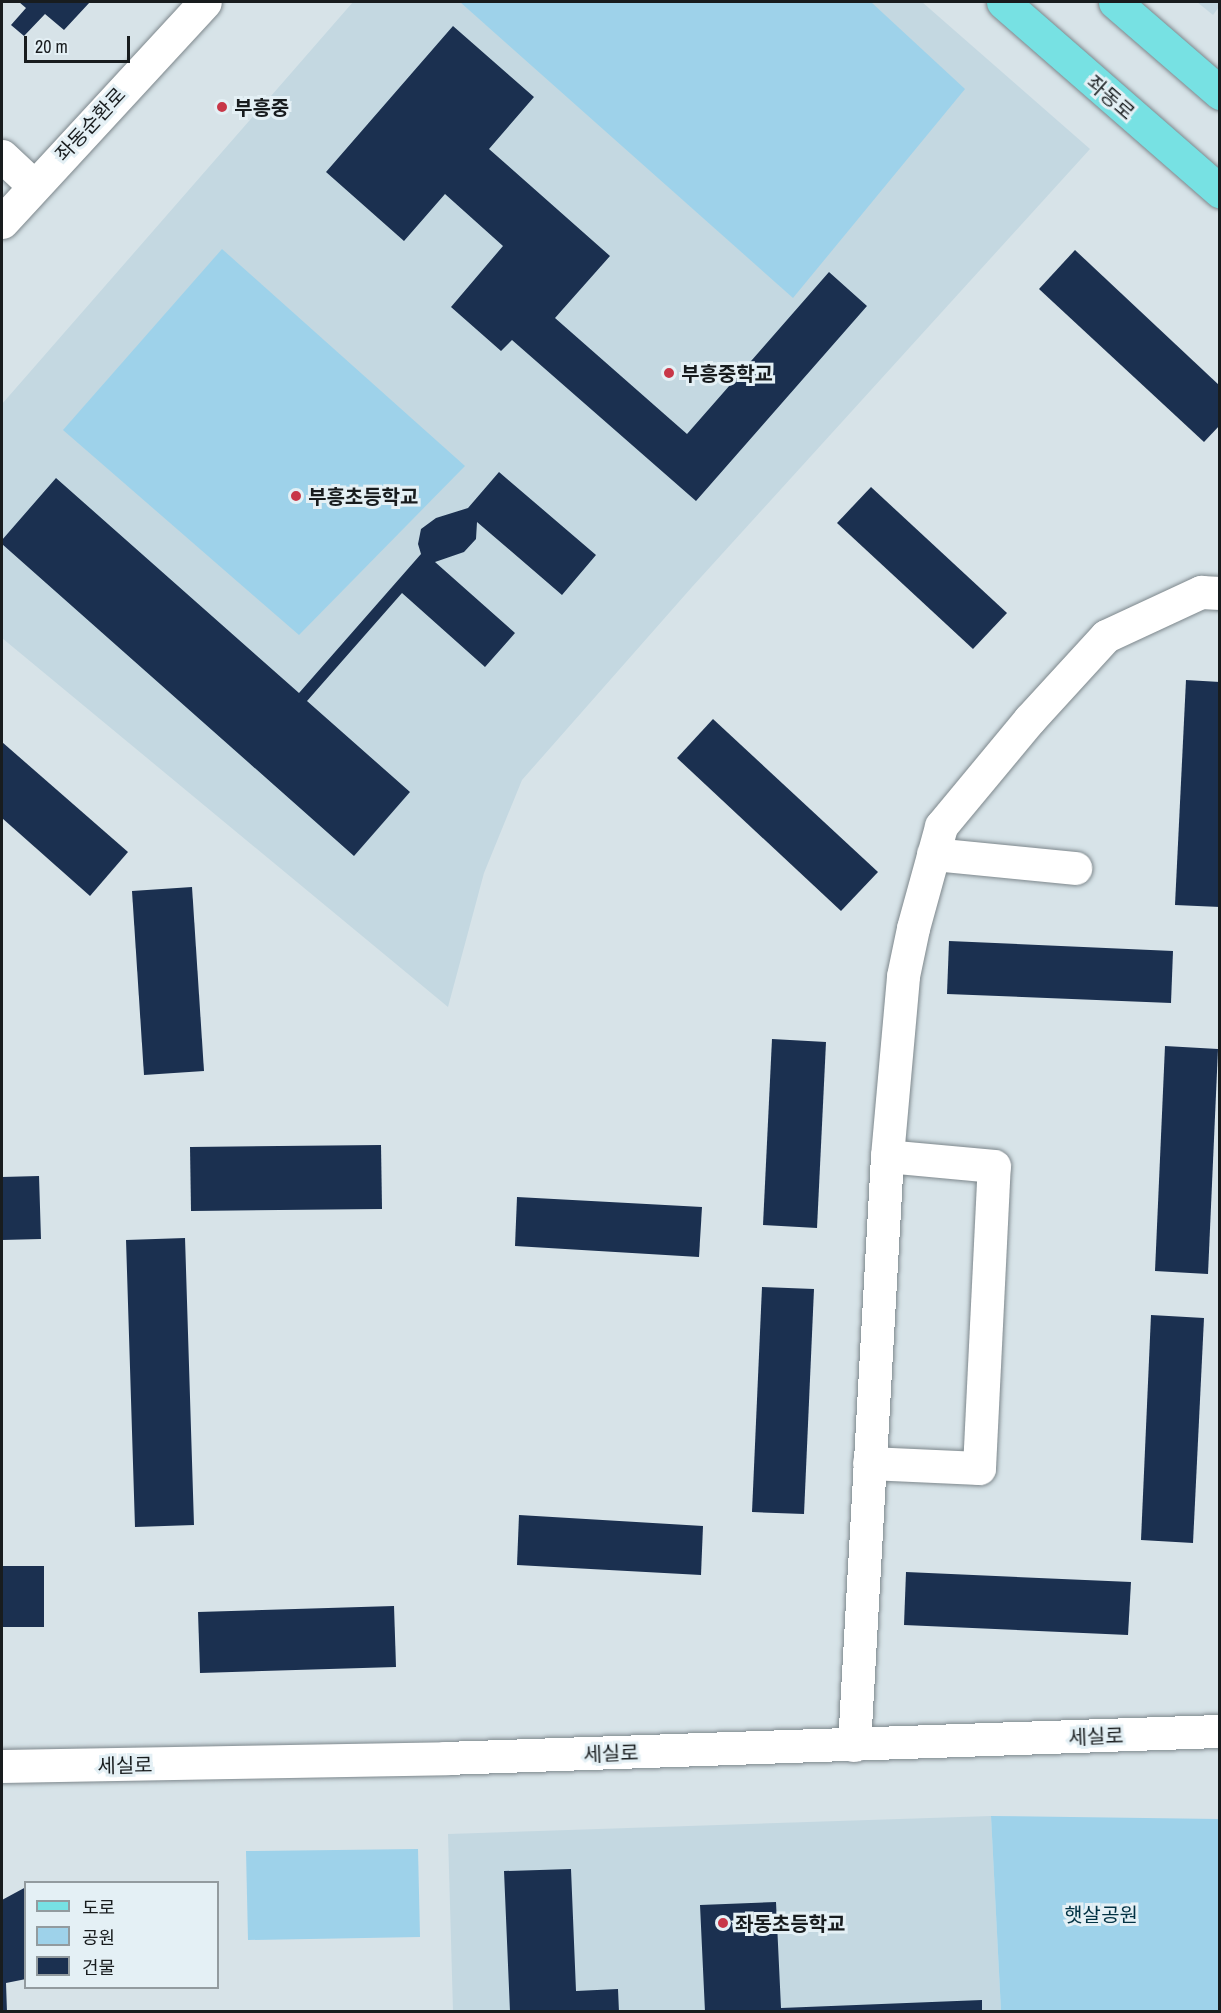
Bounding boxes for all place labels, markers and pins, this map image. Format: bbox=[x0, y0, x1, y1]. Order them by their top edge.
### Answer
place label: 부흥중 bbox=[234, 95, 289, 119]
marker: 부흥중 bbox=[215, 100, 229, 114]
place label: 부흥중학교 bbox=[681, 361, 773, 385]
marker: 부흥중학교 bbox=[662, 366, 676, 380]
place label: 부흥초등학교 bbox=[308, 484, 418, 508]
marker: 부흥초등학교 bbox=[289, 489, 303, 503]
place label: 좌동초등학교 bbox=[735, 1911, 845, 1935]
marker: 좌동초등학교 bbox=[716, 1916, 730, 1930]

